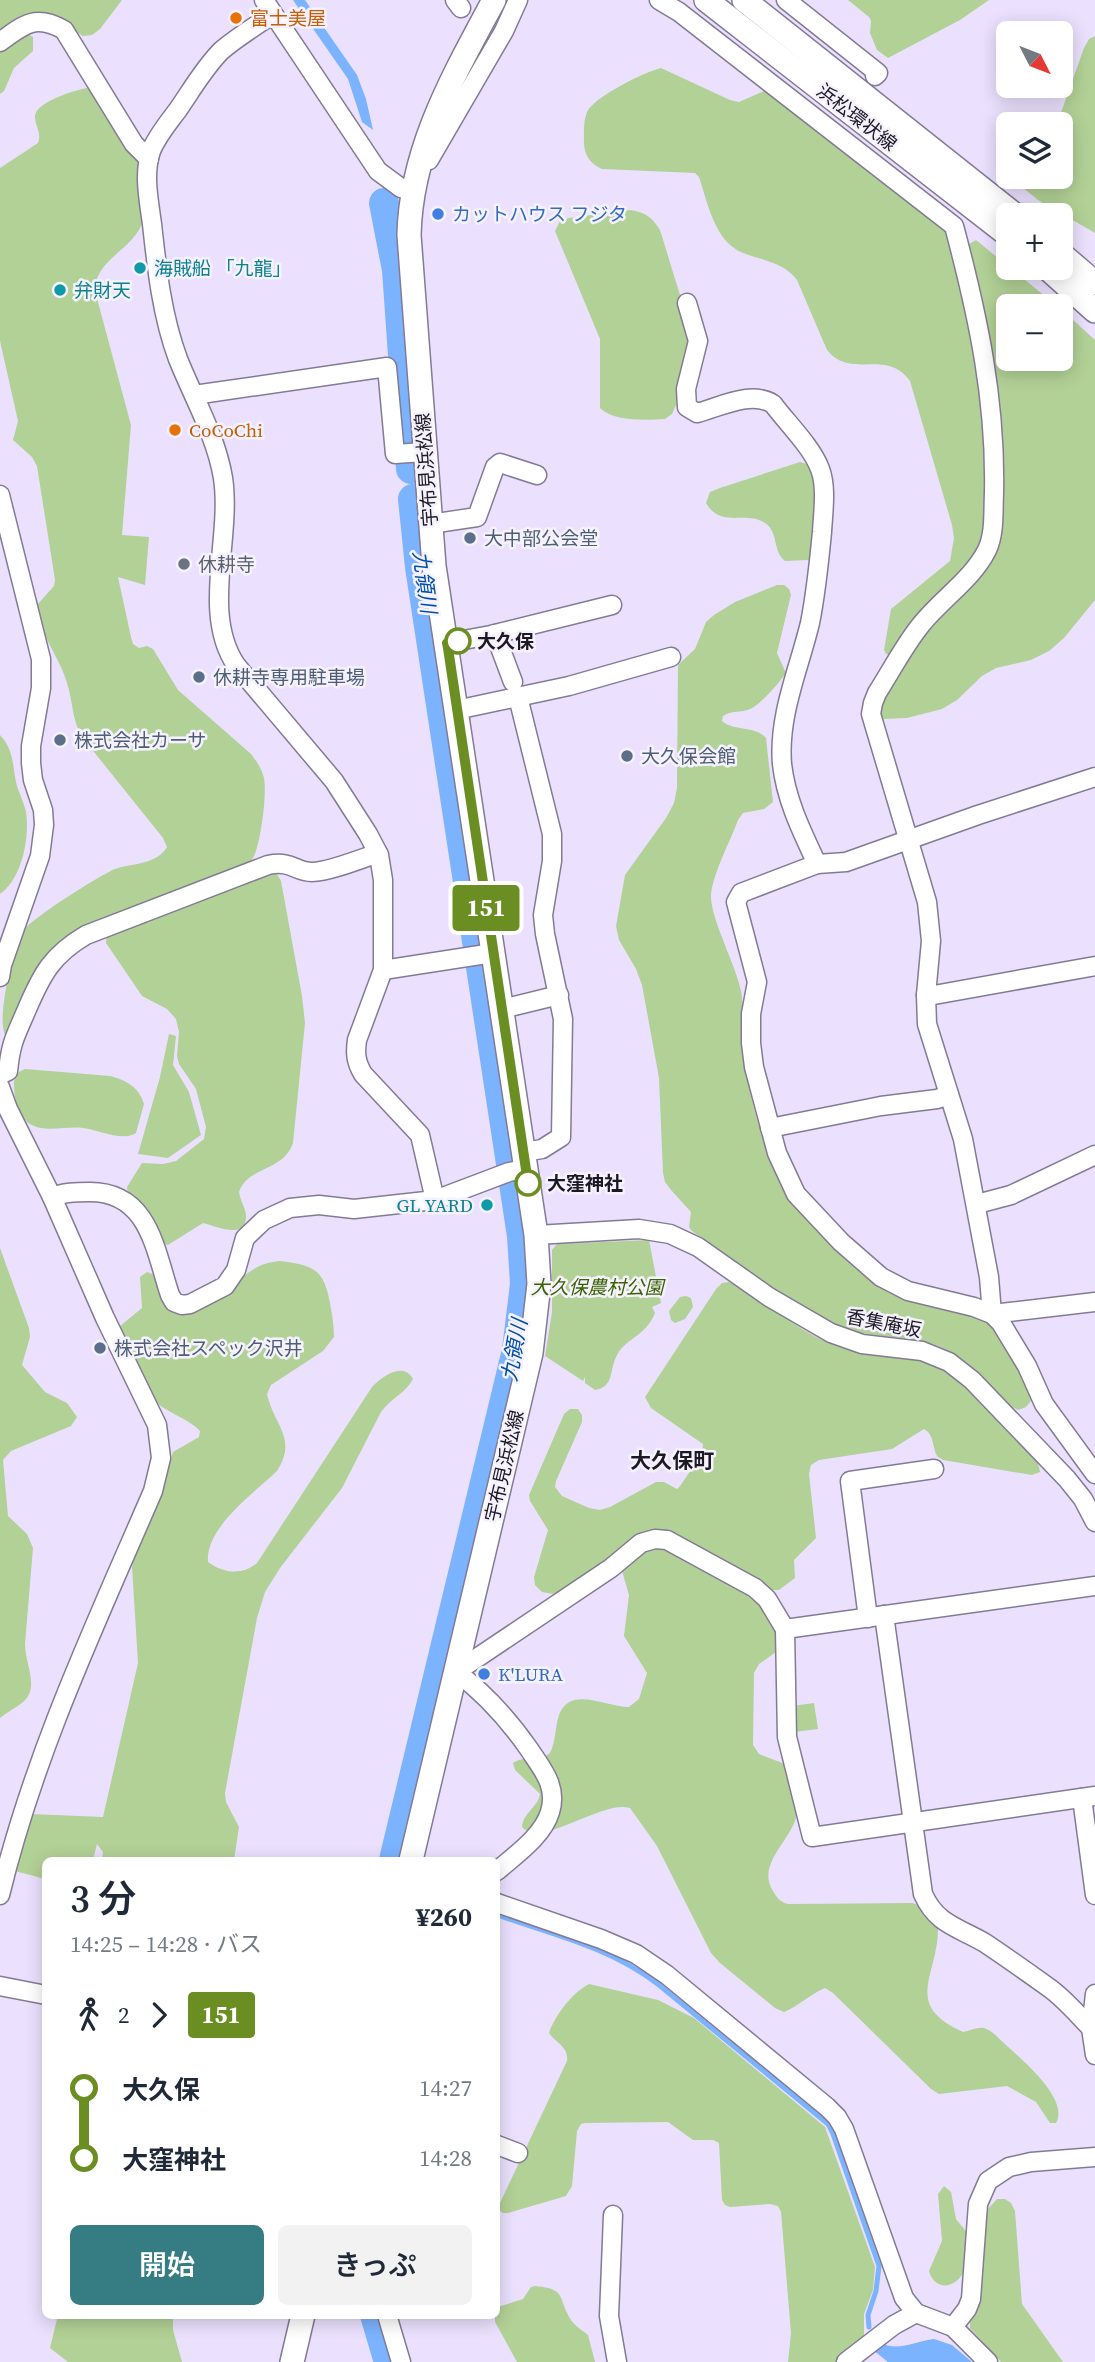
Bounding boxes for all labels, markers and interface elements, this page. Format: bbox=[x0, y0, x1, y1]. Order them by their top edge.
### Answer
place label: 富士美屋 bbox=[250, 5, 326, 31]
marker: 富士美屋 bbox=[228, 10, 244, 26]
north arrow bbox=[996, 21, 1073, 98]
map controls bbox=[996, 21, 1073, 371]
street label: 浜松環状線 bbox=[812, 78, 902, 156]
button: layers bbox=[996, 112, 1073, 189]
place label: カットハウス フジタ bbox=[452, 201, 627, 227]
button: + bbox=[996, 203, 1073, 280]
marker: カットハウス フジタ bbox=[430, 206, 446, 222]
place label: 海賊船 「九龍」 bbox=[154, 255, 291, 281]
marker: 海賊船 「九龍」 bbox=[132, 260, 148, 276]
place label: 弁財天 bbox=[74, 277, 131, 303]
marker: 弁財天 bbox=[52, 282, 68, 298]
button: − bbox=[996, 294, 1073, 371]
street label: 宇布見浜松線 bbox=[409, 412, 443, 528]
place label: CoCoChi bbox=[189, 417, 263, 443]
marker: CoCoChi bbox=[167, 422, 183, 438]
place label: 大中部公会堂 bbox=[484, 525, 598, 551]
marker: 大中部公会堂 bbox=[462, 530, 478, 546]
water label: 九領川 bbox=[406, 549, 444, 617]
place label: 休耕寺 bbox=[198, 551, 255, 577]
marker: 休耕寺 bbox=[176, 556, 192, 572]
marker: 大久保 bbox=[445, 628, 471, 654]
place label: 大久保 bbox=[477, 628, 534, 654]
place label: 休耕寺専用駐車場 bbox=[213, 664, 365, 690]
marker: 休耕寺専用駐車場 bbox=[191, 669, 207, 685]
place label: 株式会社カーサ bbox=[74, 727, 207, 753]
marker: 株式会社カーサ bbox=[52, 732, 68, 748]
place label: 大久保会館 bbox=[641, 743, 736, 769]
marker: 大久保会館 bbox=[619, 748, 635, 764]
line badge: 151 bbox=[446, 885, 526, 931]
text: 151 bbox=[466, 891, 506, 924]
marker: 大窪神社 bbox=[515, 1170, 541, 1196]
place label: 大窪神社 bbox=[547, 1170, 623, 1196]
place label: GL YARD bbox=[396, 1192, 473, 1218]
marker: GL YARD bbox=[479, 1197, 495, 1213]
park label: 大久保農村公園 bbox=[530, 1274, 666, 1300]
street label: 香集庵坂 bbox=[844, 1303, 924, 1343]
water label: 九領川 bbox=[494, 1314, 534, 1384]
place label: 株式会社スペック沢井 bbox=[114, 1335, 303, 1361]
marker: 株式会社スペック沢井 bbox=[92, 1340, 108, 1356]
street label: 宇布見浜松線 bbox=[479, 1408, 529, 1524]
district label: 大久保町 bbox=[630, 1446, 714, 1475]
place label: K'LURA bbox=[498, 1661, 564, 1687]
marker: K'LURA bbox=[476, 1666, 492, 1682]
text: 3 分 bbox=[70, 1873, 136, 1925]
text: ¥260 bbox=[416, 1899, 472, 1935]
text: 14:25 – 14:28 · バス bbox=[70, 1928, 262, 1960]
icon: walk bbox=[70, 1996, 108, 2034]
icon: forward bbox=[140, 1996, 178, 2034]
text: 151 bbox=[202, 1998, 241, 2031]
text: 2 bbox=[118, 1999, 130, 2031]
text: 大久保 bbox=[122, 2072, 200, 2108]
text: 14:27 bbox=[419, 2072, 472, 2104]
text: 大窪神社 bbox=[122, 2142, 226, 2178]
text: 14:28 bbox=[419, 2142, 472, 2174]
button: 開始 bbox=[70, 2225, 264, 2305]
button: きっぷ bbox=[278, 2225, 472, 2305]

